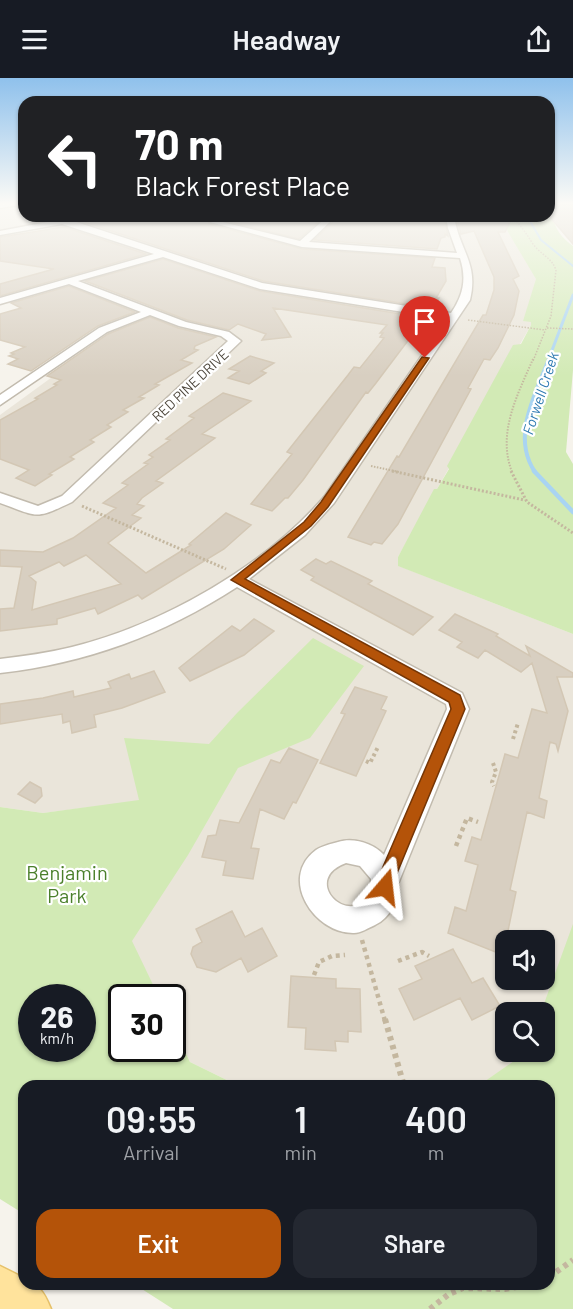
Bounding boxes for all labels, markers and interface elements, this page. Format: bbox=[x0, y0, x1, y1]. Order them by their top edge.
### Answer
icon: menu bbox=[18, 23, 51, 56]
text: Headway bbox=[233, 23, 340, 55]
icon: share bbox=[522, 23, 555, 56]
text: 70 m bbox=[135, 118, 223, 168]
icon: left bbox=[36, 120, 114, 198]
text: Black Forest Place bbox=[135, 169, 350, 201]
pin bbox=[399, 296, 450, 358]
icon: arrive bbox=[408, 305, 441, 338]
street label: RED PINE DRIVE bbox=[148, 345, 232, 425]
water label: Forwell Creek bbox=[518, 349, 562, 437]
position arrow bbox=[353, 855, 417, 919]
park label: Benjamin Park bbox=[26, 860, 108, 907]
map controls bbox=[495, 930, 555, 1062]
button: sound bbox=[495, 930, 555, 990]
speed limit sign: 30 bbox=[108, 984, 186, 1062]
text: 26 bbox=[41, 998, 73, 1034]
button: search bbox=[495, 1002, 555, 1062]
text: km/h bbox=[40, 1029, 74, 1047]
text: 09:55 bbox=[106, 1097, 196, 1140]
text: 1 bbox=[294, 1097, 307, 1140]
text: 400 bbox=[405, 1097, 467, 1140]
text: Arrival bbox=[123, 1140, 179, 1164]
text: min bbox=[284, 1140, 317, 1164]
text: m bbox=[428, 1140, 444, 1164]
button: Exit bbox=[36, 1209, 281, 1278]
button: Share bbox=[293, 1209, 537, 1278]

